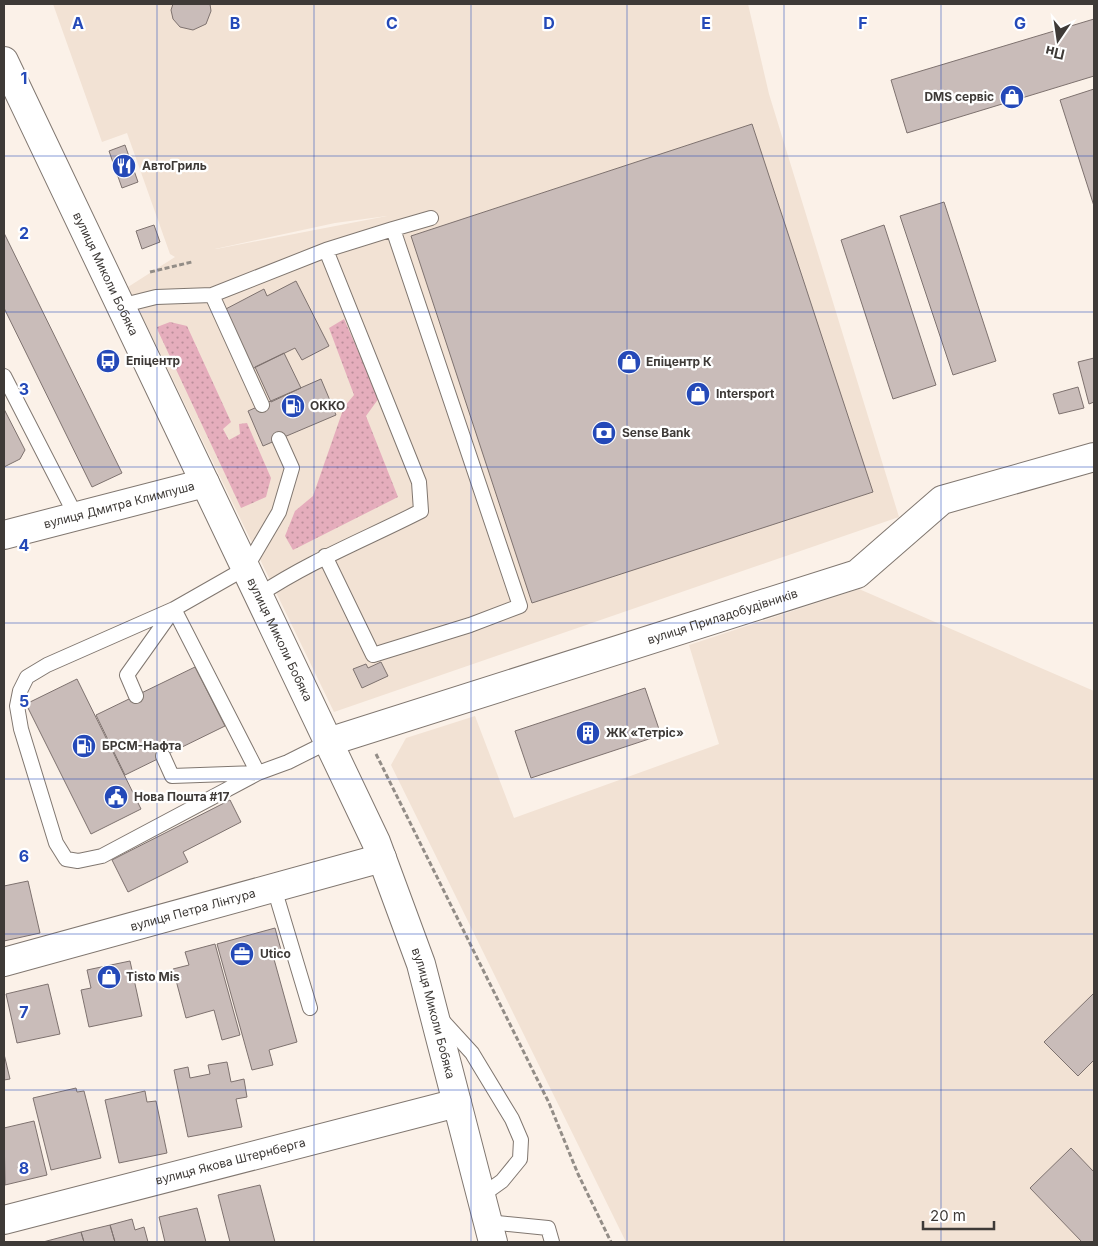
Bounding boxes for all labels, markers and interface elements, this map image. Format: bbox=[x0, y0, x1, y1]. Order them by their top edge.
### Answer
text: A bbox=[72, 13, 84, 33]
text: B bbox=[230, 13, 240, 33]
text: C bbox=[386, 13, 398, 33]
text: D bbox=[543, 13, 555, 33]
text: E bbox=[701, 13, 711, 33]
text: F bbox=[858, 13, 868, 33]
text: G bbox=[1014, 13, 1026, 33]
north arrow bbox=[1033, 15, 1083, 65]
text: Пн bbox=[1044, 43, 1066, 64]
text: 1 bbox=[21, 68, 27, 88]
shop icon: DMS сервіс bbox=[999, 84, 1025, 110]
place label: DMS сервіс bbox=[924, 89, 994, 104]
restaurant icon: АвтоГриль bbox=[111, 153, 137, 179]
place label: АвтоГриль bbox=[142, 158, 207, 173]
street label: вулиця Миколи Бобяка bbox=[70, 210, 142, 338]
text: 2 bbox=[19, 223, 29, 243]
bus stop icon: Епіцентр bbox=[95, 348, 121, 374]
shop icon: Епіцентр К bbox=[616, 349, 642, 375]
place label: Епіцентр bbox=[126, 353, 181, 368]
place label: Епіцентр К bbox=[646, 354, 712, 369]
text: 3 bbox=[19, 379, 29, 399]
shop icon: Intersport bbox=[685, 381, 711, 407]
place label: Intersport bbox=[716, 386, 775, 401]
fuel station icon: ОККО bbox=[280, 393, 306, 419]
place label: ОККО bbox=[310, 398, 345, 413]
bank icon: Sense Bank bbox=[591, 420, 617, 446]
place label: Sense Bank bbox=[622, 425, 691, 440]
street label: вулиця Дмитра Климпуша bbox=[42, 478, 196, 531]
text: 4 bbox=[19, 535, 30, 555]
street label: вулиця Миколи Бобяка bbox=[244, 575, 316, 704]
street label: вулиця Приладобудівників bbox=[645, 585, 800, 647]
text: 5 bbox=[19, 691, 29, 711]
building icon: ЖК «Тетріс» bbox=[575, 720, 601, 746]
place label: ЖК «Тетріс» bbox=[606, 725, 684, 740]
fuel station icon: БРСМ-Нафта bbox=[71, 733, 97, 759]
place label: БРСМ-Нафта bbox=[102, 738, 182, 753]
public building icon: Нова Пошта #17 bbox=[103, 784, 129, 810]
place label: Нова Пошта #17 bbox=[134, 789, 229, 804]
text: 6 bbox=[19, 846, 29, 866]
street label: вулиця Петра Лінтура bbox=[129, 885, 257, 934]
office icon: Utico bbox=[229, 941, 255, 967]
place label: Utico bbox=[260, 946, 291, 961]
street label: вулиця Миколи Бобяка bbox=[409, 946, 458, 1080]
shop icon: Tisto Mis bbox=[96, 964, 122, 990]
place label: Tisto Mis bbox=[126, 969, 180, 984]
text: 7 bbox=[19, 1002, 29, 1022]
street label: вулиця Якова Штернберга bbox=[154, 1134, 307, 1188]
text: 8 bbox=[19, 1158, 29, 1178]
scale bar bbox=[923, 1198, 994, 1230]
text: 20 m bbox=[930, 1206, 966, 1225]

